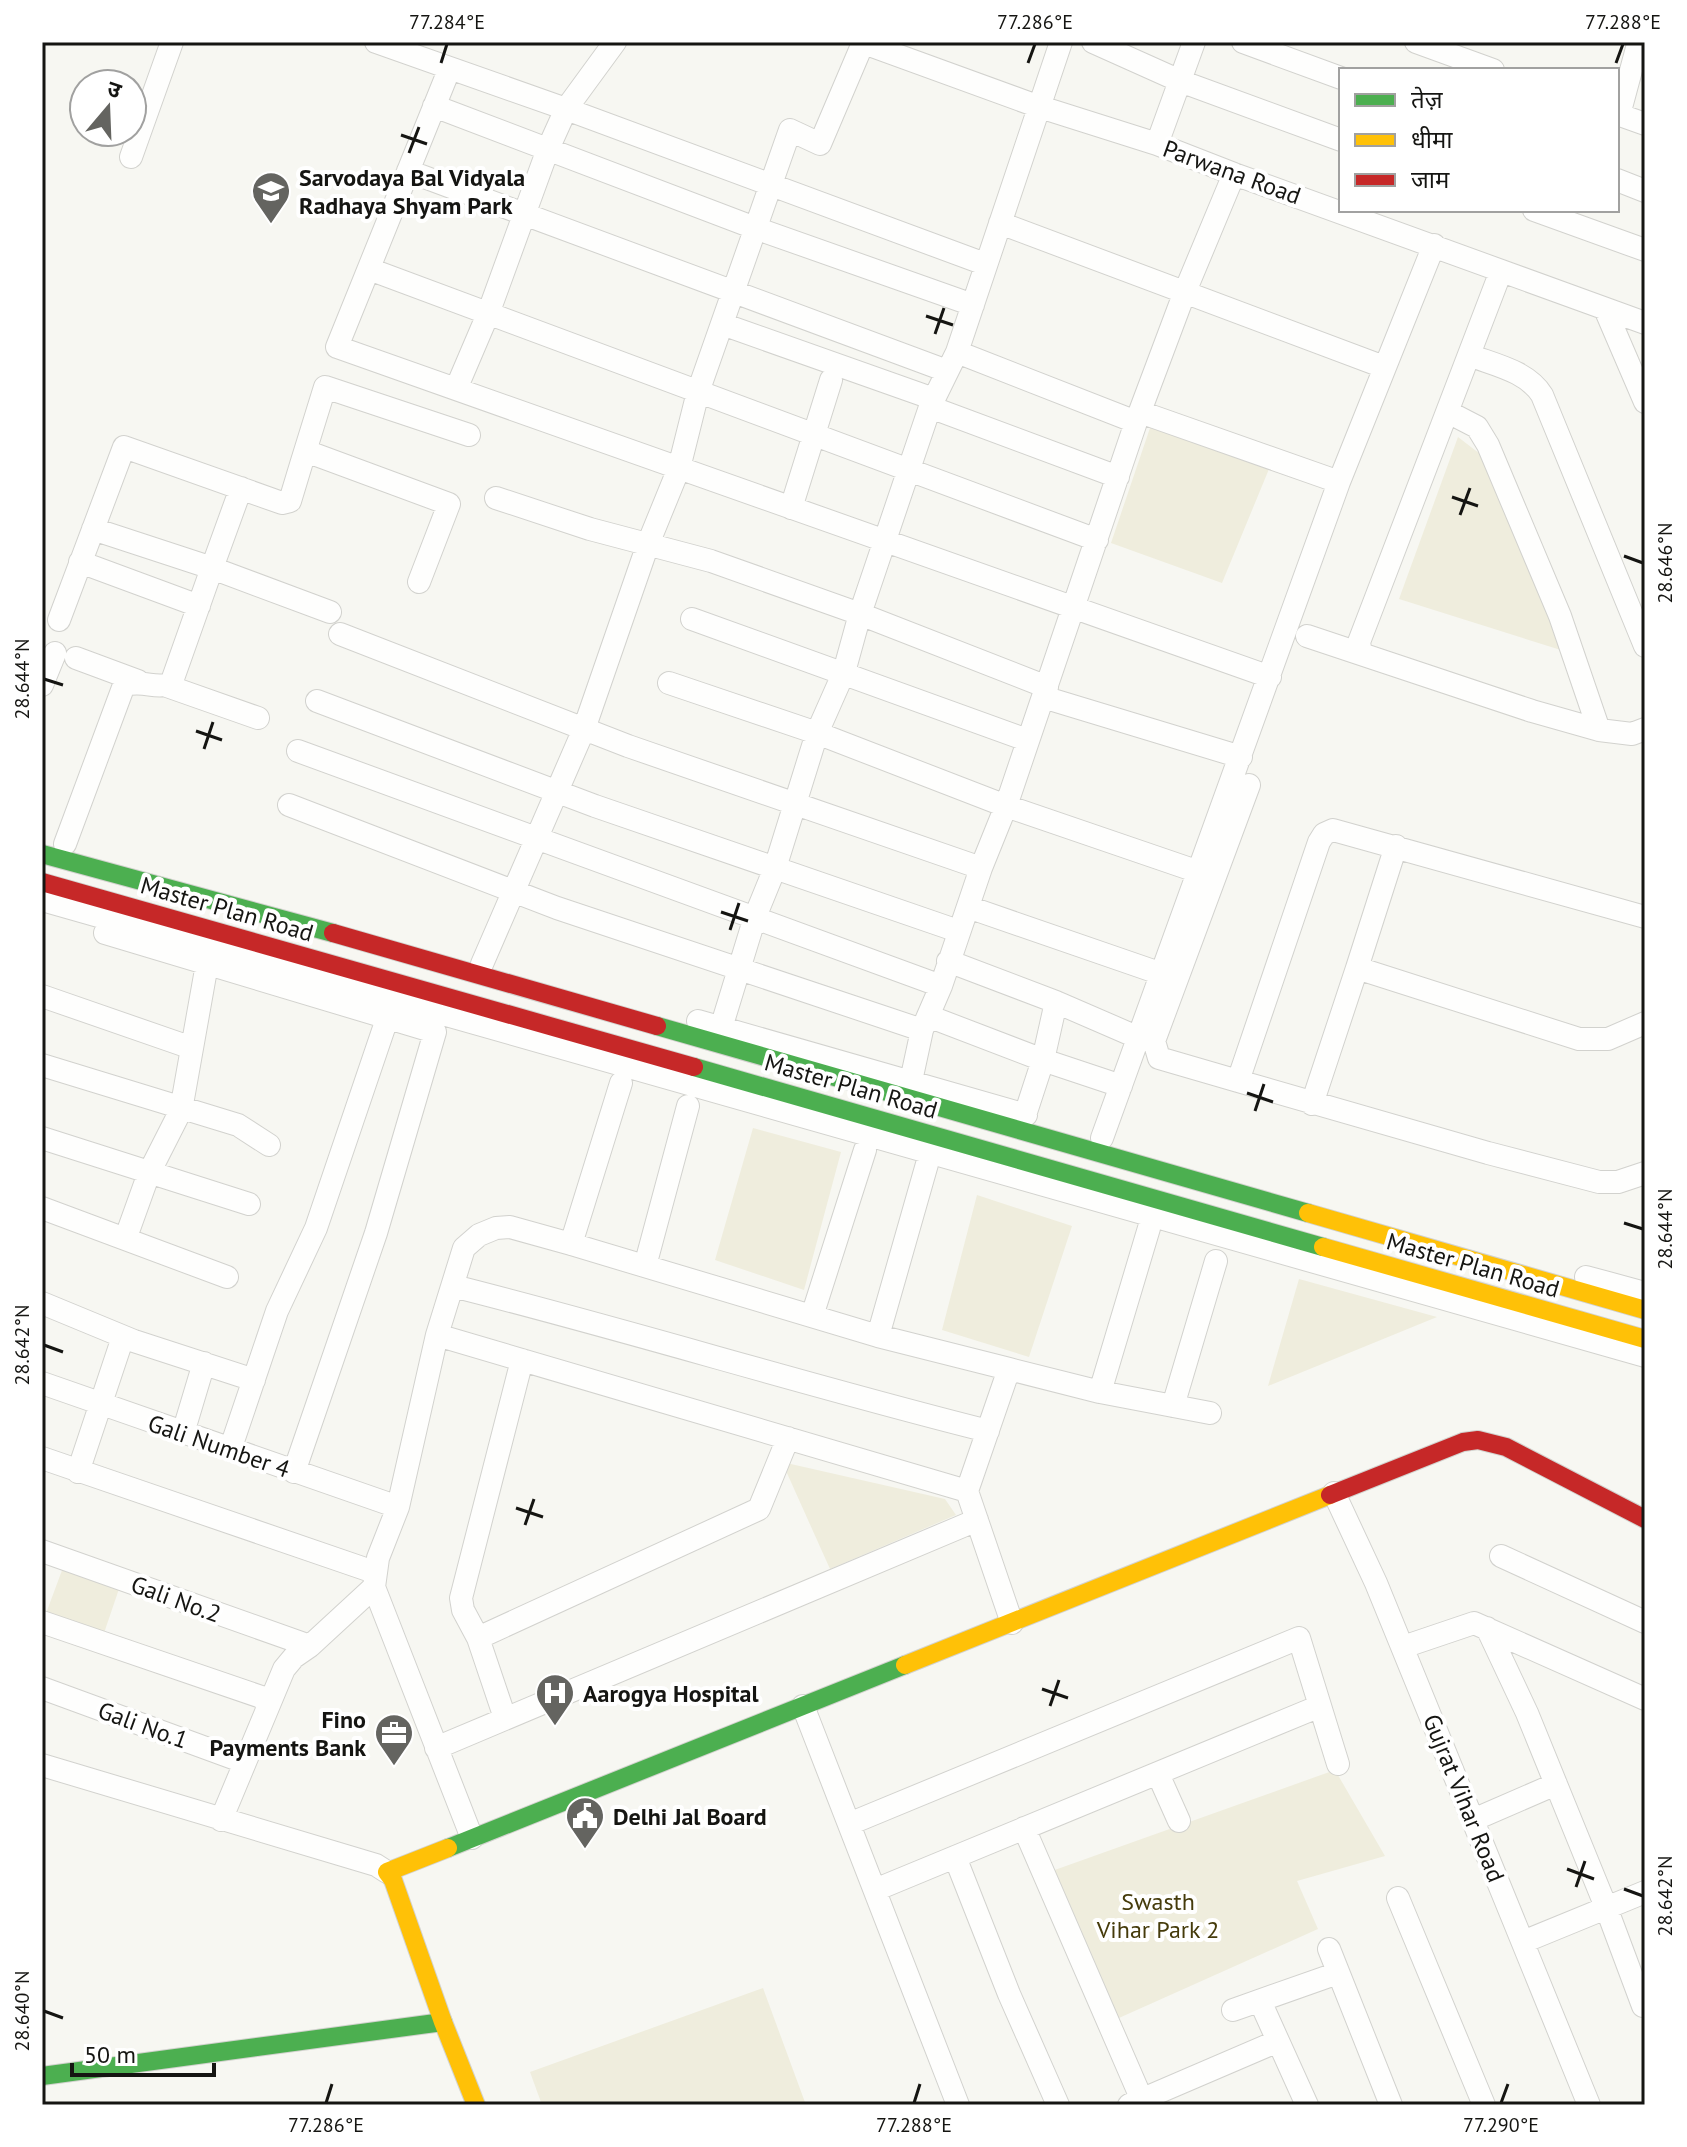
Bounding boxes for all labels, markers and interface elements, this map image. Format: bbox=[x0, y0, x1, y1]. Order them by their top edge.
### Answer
text: 77.284°E bbox=[409, 9, 485, 35]
text: 77.286°E bbox=[997, 9, 1073, 35]
text: 77.288°E bbox=[1585, 9, 1661, 35]
north arrow bbox=[68, 68, 148, 148]
legend bbox=[1339, 68, 1619, 212]
text: उ bbox=[104, 74, 126, 105]
text: तेज़ bbox=[1411, 84, 1444, 115]
text: धीमा bbox=[1411, 124, 1453, 155]
street label: Parwana Road bbox=[1159, 133, 1305, 211]
place label: Sarvodaya Bal Vidyala Radhaya Shyam Park bbox=[299, 162, 525, 221]
text: जाम bbox=[1411, 164, 1450, 195]
school or university icon: Sarvodaya Bal Vidyala Radhaya Shyam Park bbox=[250, 170, 292, 225]
text: 28.646°N bbox=[1652, 523, 1678, 603]
text: 28.644°N bbox=[9, 639, 35, 719]
street label: Master Plan Road bbox=[137, 870, 317, 948]
street label: Master Plan Road bbox=[761, 1047, 941, 1125]
text: 28.644°N bbox=[1652, 1189, 1678, 1269]
street label: Master Plan Road bbox=[1383, 1226, 1563, 1304]
text: 28.642°N bbox=[9, 1305, 35, 1385]
street label: Gali Number 4 bbox=[144, 1407, 294, 1485]
street label: Gali No.2 bbox=[127, 1568, 225, 1630]
hospital icon: Aarogya Hospital bbox=[534, 1672, 576, 1727]
place label: Aarogya Hospital bbox=[583, 1678, 759, 1709]
street label: Gali No.1 bbox=[94, 1694, 192, 1756]
place label: Fino Payments Bank bbox=[209, 1704, 366, 1763]
street label: Gujrat Vihar Road bbox=[1416, 1709, 1512, 1887]
office icon: Fino Payments Bank bbox=[373, 1712, 415, 1767]
public building icon: Delhi Jal Board bbox=[564, 1795, 606, 1850]
place label: Delhi Jal Board bbox=[613, 1801, 767, 1832]
text: 28.642°N bbox=[1652, 1856, 1678, 1936]
park label: Swasth Vihar Park 2 bbox=[1096, 1886, 1219, 1945]
text: 28.640°N bbox=[9, 1971, 35, 2051]
scale bar bbox=[72, 2027, 214, 2077]
text: 50 m bbox=[84, 2039, 136, 2070]
text: 77.286°E bbox=[288, 2112, 364, 2138]
text: 77.288°E bbox=[876, 2112, 952, 2138]
text: 77.290°E bbox=[1463, 2112, 1539, 2138]

